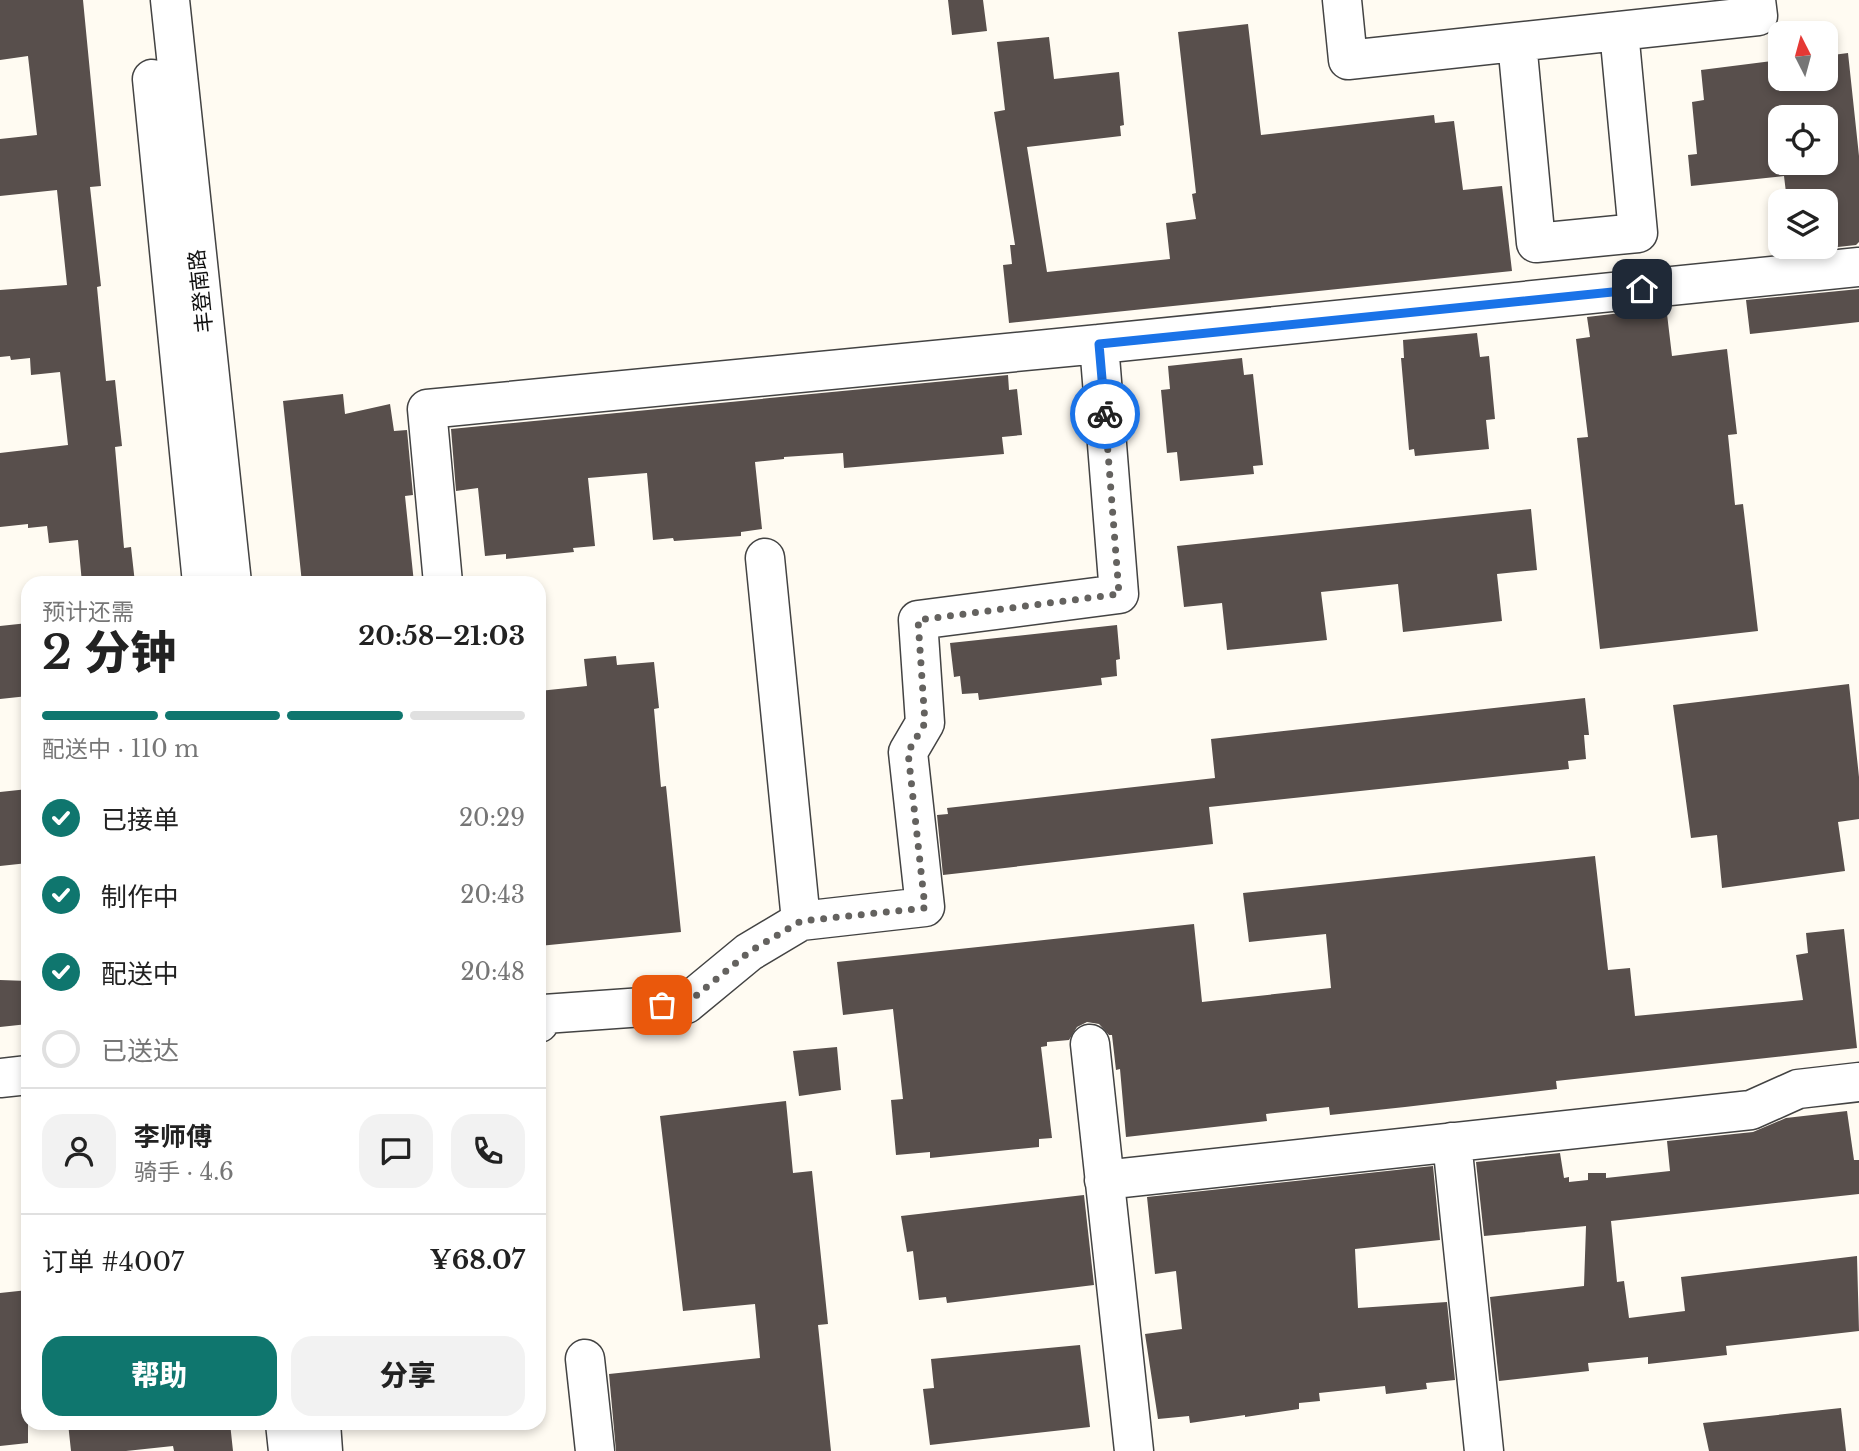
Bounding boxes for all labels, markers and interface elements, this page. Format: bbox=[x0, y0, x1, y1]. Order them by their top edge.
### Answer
north arrow bbox=[1768, 21, 1838, 91]
map controls bbox=[1768, 21, 1838, 259]
button: locate bbox=[1768, 105, 1838, 175]
button: layers bbox=[1768, 189, 1838, 259]
street label: 丰登南路 bbox=[184, 248, 218, 334]
pin bbox=[1612, 259, 1672, 319]
icon: home bbox=[1623, 270, 1661, 308]
courier bbox=[1070, 379, 1140, 449]
icon: bike bbox=[1086, 395, 1124, 433]
text: 预计还需 bbox=[42, 598, 134, 626]
text: 20:58–21:03 bbox=[358, 620, 525, 652]
text: 2 分钟 bbox=[42, 624, 176, 681]
text: 配送中 · 110 m bbox=[42, 735, 199, 763]
icon: check bbox=[42, 799, 80, 837]
text: 已接单 bbox=[101, 804, 179, 836]
text: 20:29 bbox=[459, 804, 525, 832]
icon: check bbox=[42, 876, 80, 914]
text: 制作中 bbox=[101, 881, 179, 913]
text: 20:43 bbox=[460, 881, 525, 909]
icon: check bbox=[42, 953, 80, 991]
text: 配送中 bbox=[101, 958, 179, 990]
text: 20:48 bbox=[460, 958, 525, 986]
pin bbox=[632, 975, 692, 1035]
icon: bag bbox=[643, 986, 681, 1024]
text: 已送达 bbox=[101, 1035, 179, 1067]
button: person bbox=[42, 1114, 116, 1188]
button: chat bbox=[359, 1114, 433, 1188]
button: phone bbox=[451, 1114, 525, 1188]
text: 李师傅 bbox=[134, 1121, 212, 1153]
text: 骑手 · 4.6 bbox=[134, 1158, 234, 1186]
text: ¥68.07 bbox=[430, 1244, 525, 1276]
text: 订单 #4007 bbox=[42, 1246, 184, 1278]
button: 帮助 bbox=[42, 1336, 277, 1416]
button: 分享 bbox=[291, 1336, 525, 1416]

